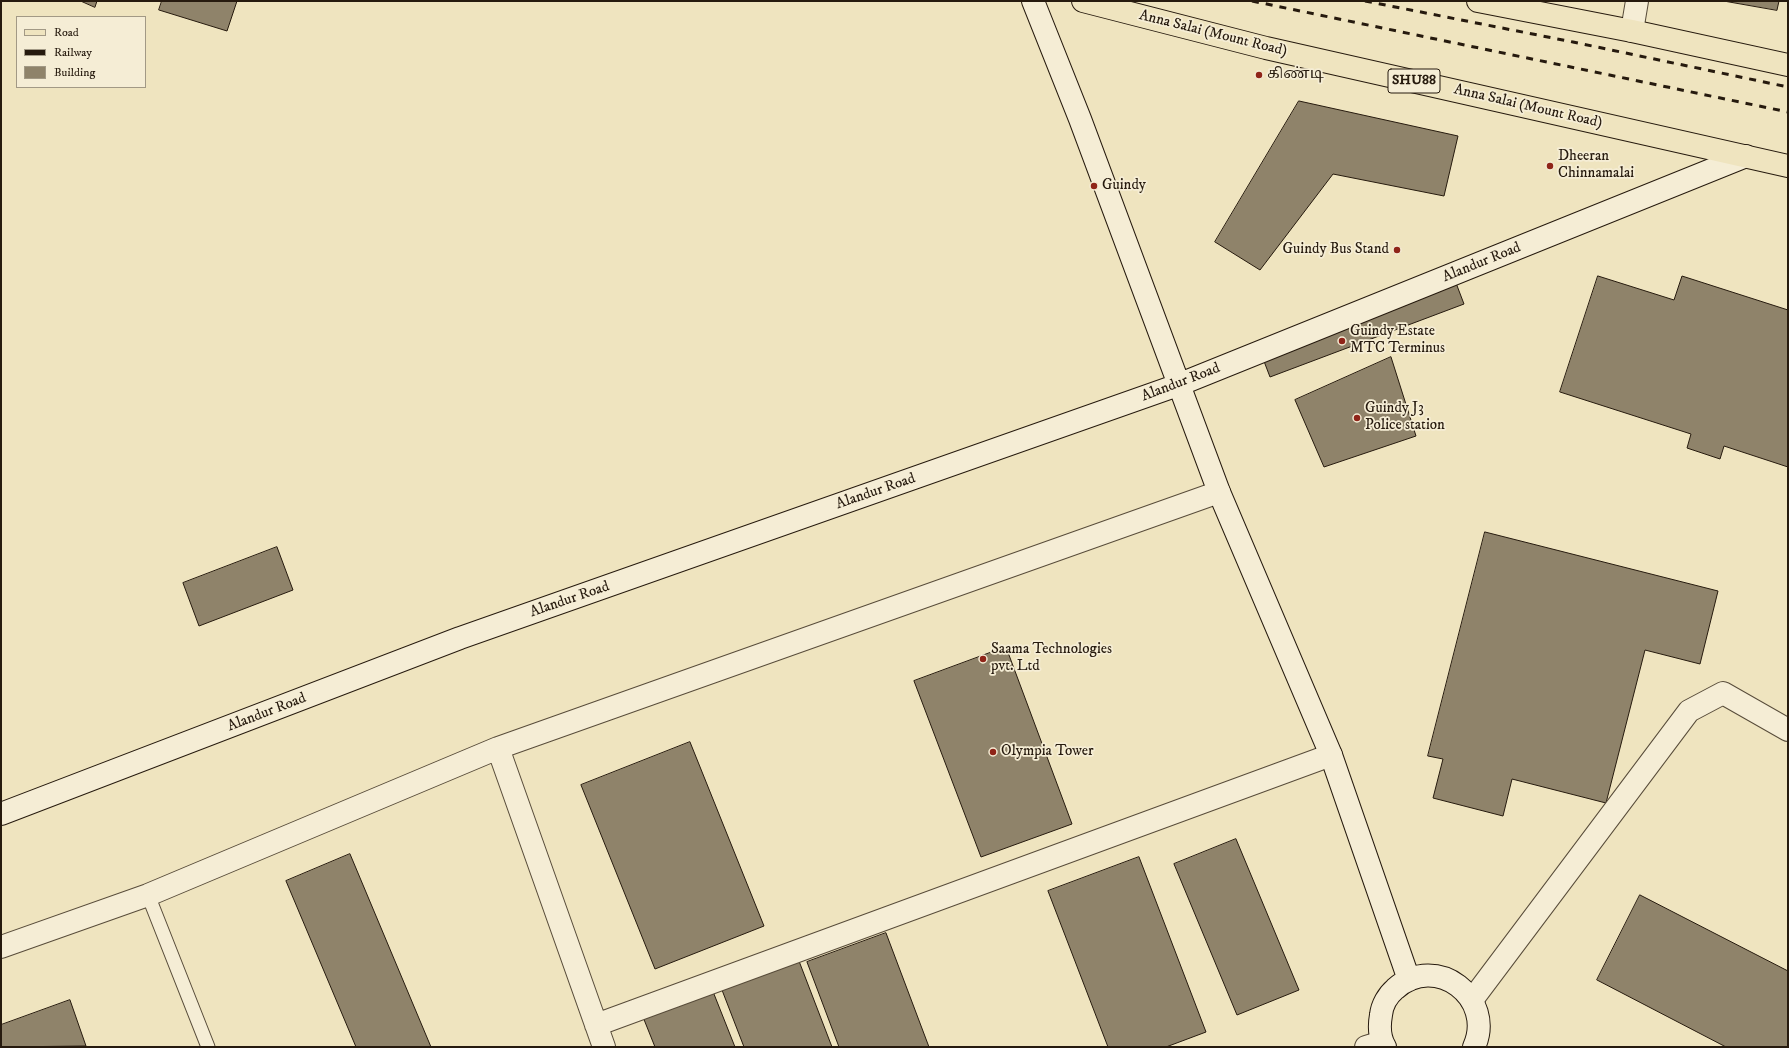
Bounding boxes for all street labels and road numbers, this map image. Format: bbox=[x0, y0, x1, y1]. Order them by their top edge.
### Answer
street label: Anna Salai (Mount Road) bbox=[1137, 7, 1289, 61]
road number: SHU88 bbox=[1388, 69, 1440, 93]
street label: Anna Salai (Mount Road) bbox=[1452, 81, 1604, 133]
street label: Alandur Road bbox=[1440, 239, 1524, 287]
street label: Alandur Road bbox=[1139, 360, 1223, 406]
street label: Alandur Road bbox=[834, 470, 918, 514]
street label: Alandur Road bbox=[528, 578, 612, 622]
street label: Alandur Road bbox=[225, 690, 309, 736]

